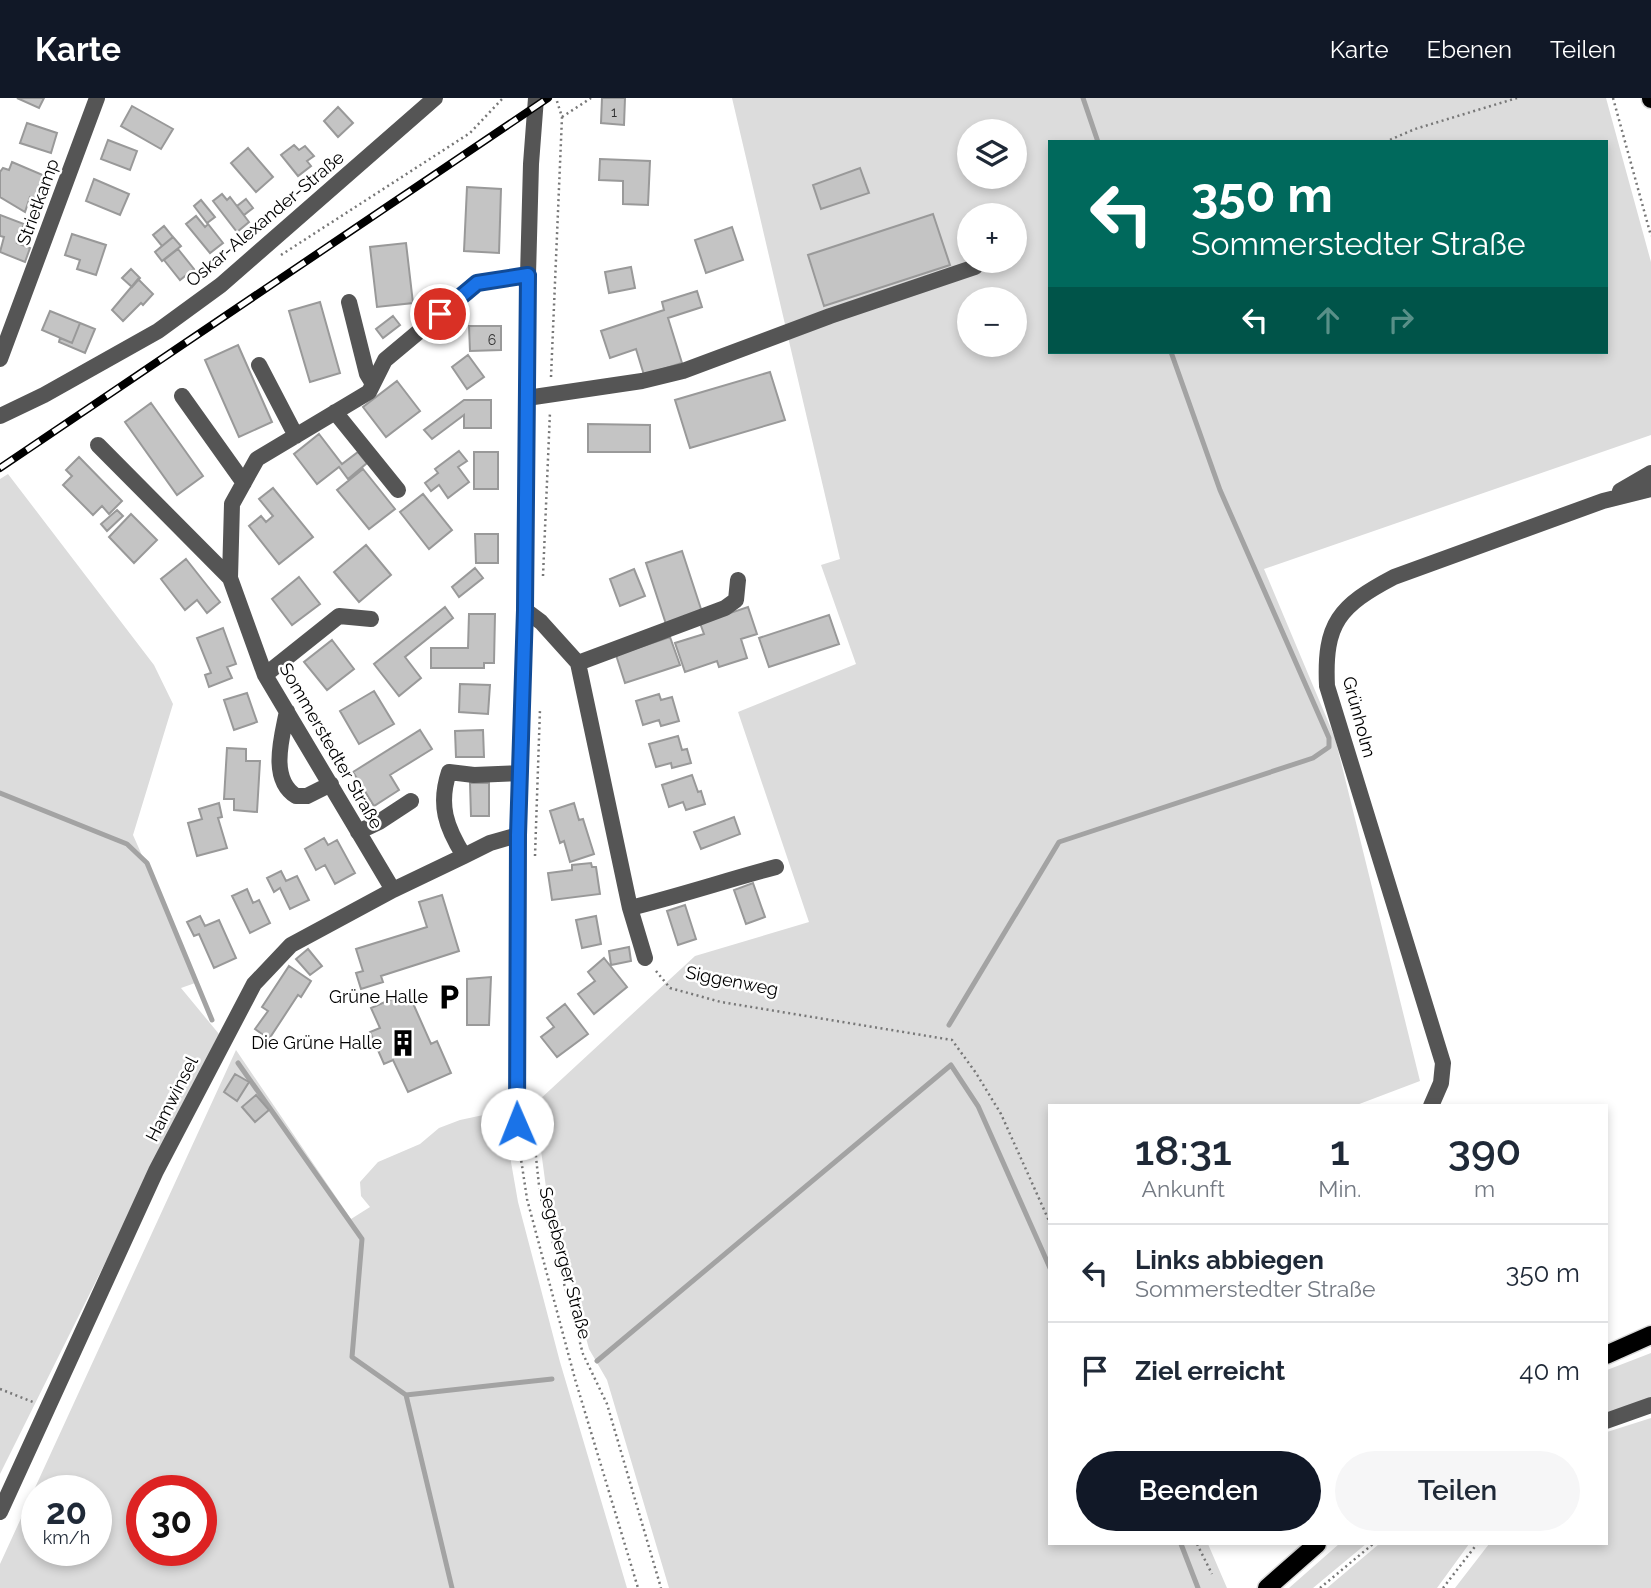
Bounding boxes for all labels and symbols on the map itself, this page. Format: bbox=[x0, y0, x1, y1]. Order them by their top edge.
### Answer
house number: 1 bbox=[611, 104, 617, 120]
street label: Oskar-Alexander-Straße bbox=[181, 146, 348, 291]
street label: Strietkamp bbox=[12, 156, 63, 248]
pin bbox=[410, 284, 470, 344]
house number: 6 bbox=[488, 332, 496, 348]
street label: Sommerstedter Straße bbox=[275, 659, 388, 833]
street label: Grünholm bbox=[1339, 674, 1380, 760]
street label: Siggenweg bbox=[684, 961, 780, 1000]
parking icon: Grüne Halle bbox=[434, 982, 464, 1012]
place label: Grüne Halle bbox=[329, 986, 428, 1007]
building icon: Die Grüne Halle bbox=[388, 1028, 418, 1058]
place label: Die Grüne Halle bbox=[251, 1032, 382, 1053]
street label: Hamwinsel bbox=[141, 1053, 202, 1145]
position arrow bbox=[480, 1087, 554, 1161]
street label: Segeberger Straße bbox=[535, 1185, 596, 1342]
speed limit sign: 30 bbox=[126, 1475, 217, 1566]

